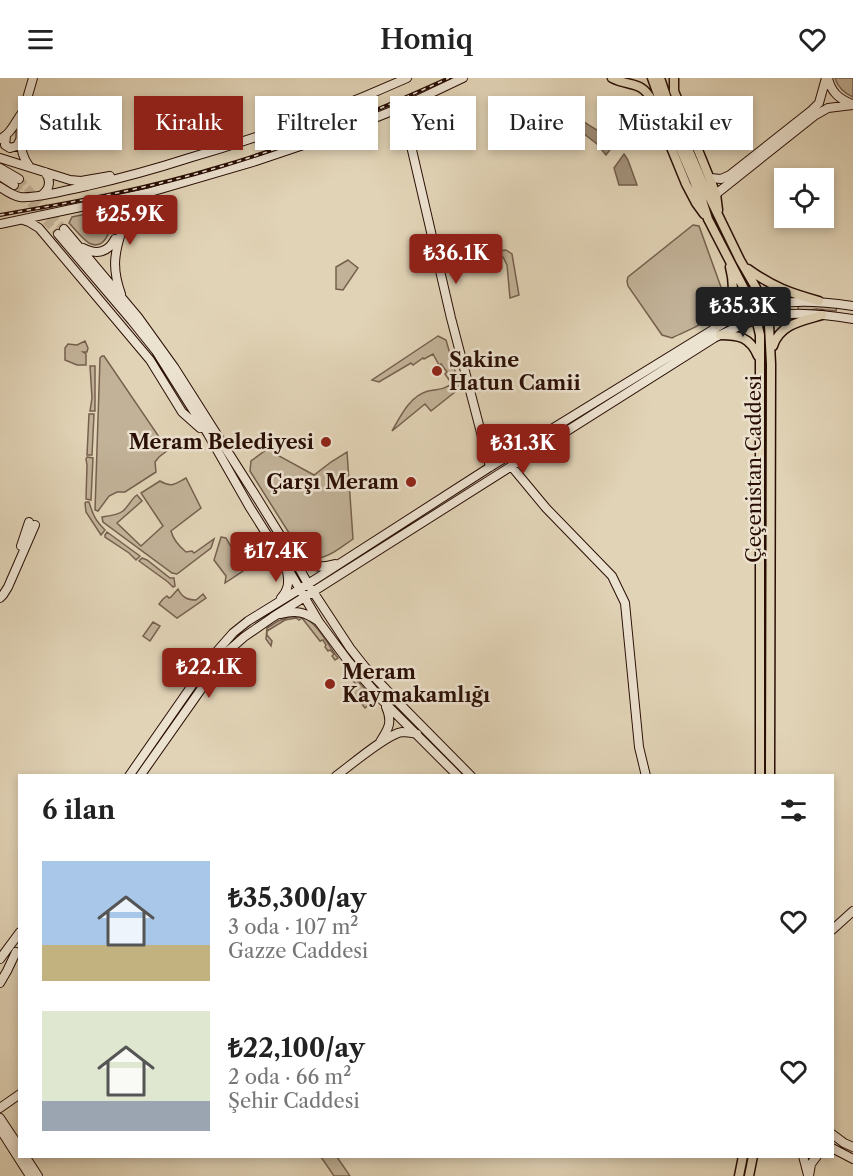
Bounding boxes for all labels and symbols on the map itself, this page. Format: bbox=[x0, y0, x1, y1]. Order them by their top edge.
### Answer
pin: ₺25.9K bbox=[81, 195, 179, 246]
pin: ₺36.1K bbox=[407, 234, 505, 285]
pin: ₺35.3K bbox=[694, 287, 792, 338]
place label: Sakine Hatun Camii bbox=[449, 348, 581, 395]
marker: Sakine Hatun Camii bbox=[430, 364, 444, 378]
street label: Çeçenistan Caddesi bbox=[742, 375, 766, 563]
pin: ₺31.3K bbox=[474, 424, 572, 475]
place label: Meram Belediyesi bbox=[129, 430, 314, 454]
marker: Meram Belediyesi bbox=[319, 435, 333, 449]
place label: Çarşı Meram bbox=[266, 470, 399, 494]
marker: Çarşı Meram bbox=[404, 475, 418, 489]
pin: ₺17.4K bbox=[227, 532, 325, 583]
pin: ₺22.1K bbox=[160, 648, 258, 699]
place label: Meram Kaymakamlığı bbox=[342, 660, 490, 707]
marker: Meram Kaymakamlığı bbox=[323, 677, 337, 691]

